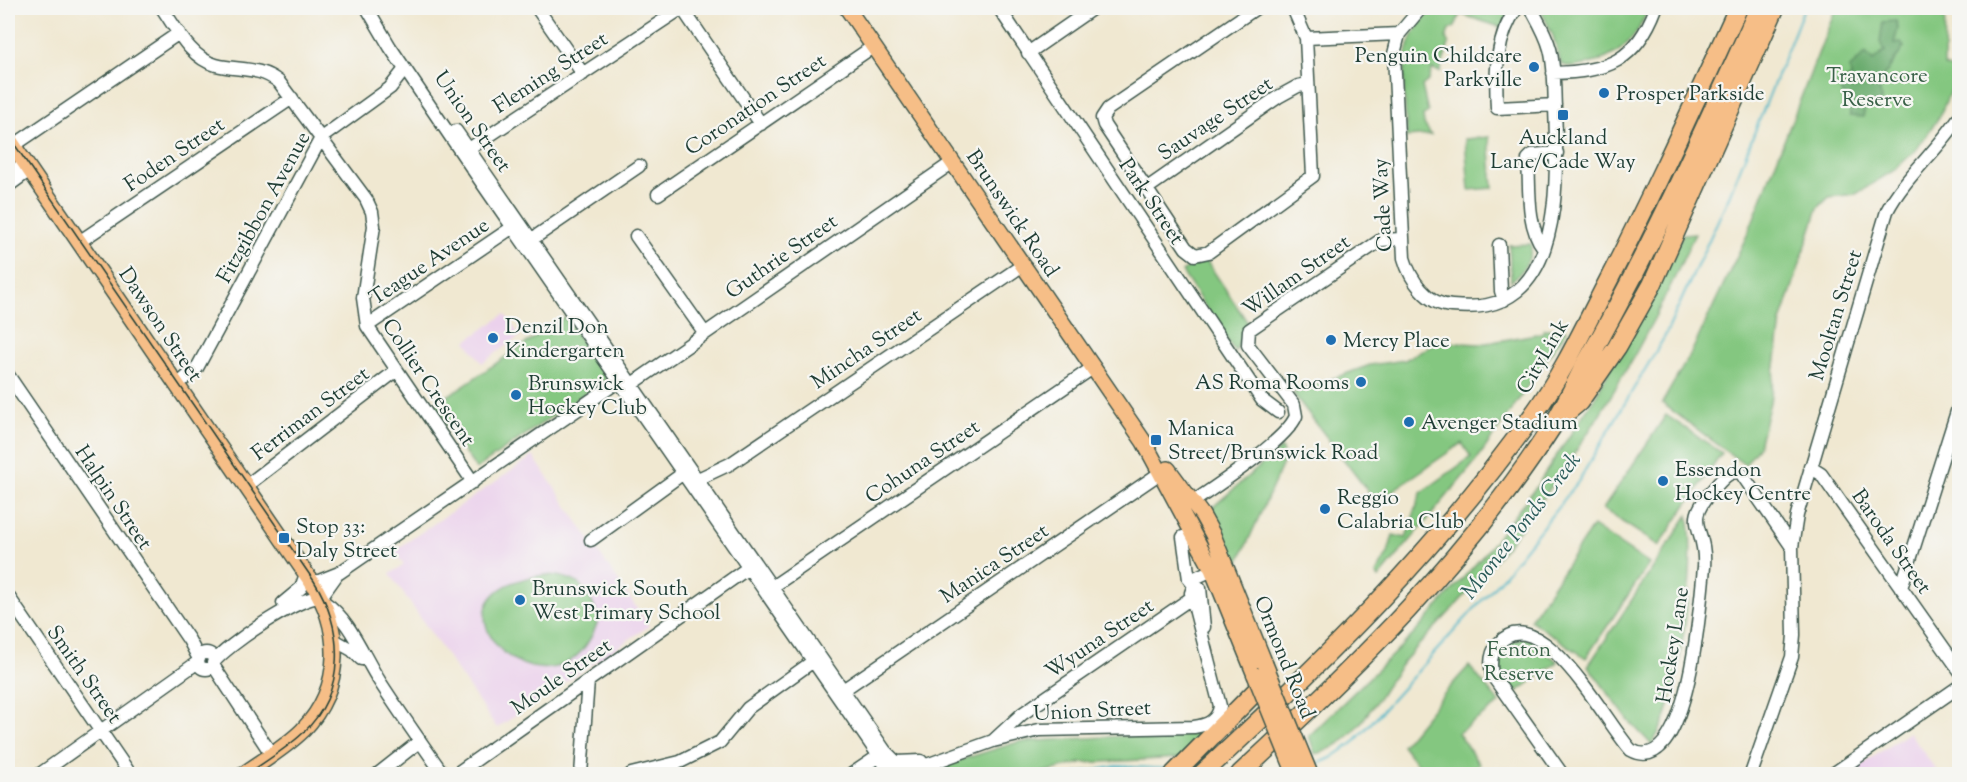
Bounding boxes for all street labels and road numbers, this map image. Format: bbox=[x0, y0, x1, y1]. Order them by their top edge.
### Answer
street label: Fleming Street bbox=[488, 25, 614, 122]
street label: Coronation Street bbox=[679, 47, 833, 164]
street label: Union Street bbox=[425, 65, 517, 179]
street label: Sauvage Street bbox=[1153, 70, 1280, 169]
street label: Foden Street bbox=[119, 111, 231, 200]
street label: Fitzgibbon Avenue bbox=[211, 127, 319, 289]
street label: Brunswick Road bbox=[958, 144, 1065, 284]
street label: Park Street bbox=[1110, 153, 1190, 251]
street label: Cade Way bbox=[1367, 157, 1401, 253]
street label: Guthrie Street bbox=[720, 208, 844, 307]
street label: Teague Avenue bbox=[364, 211, 496, 314]
street label: Willam Street bbox=[1237, 228, 1357, 325]
street label: Mooltan Street bbox=[1803, 246, 1871, 385]
street label: Dawson Street bbox=[110, 262, 209, 388]
street label: Mincha Street bbox=[806, 302, 928, 398]
street label: Collier Crescent bbox=[373, 313, 481, 453]
street label: CityLink bbox=[1510, 313, 1578, 400]
street label: Ferriman Street bbox=[246, 360, 377, 469]
street label: Cohuna Street bbox=[860, 413, 987, 512]
street label: Halpin Street bbox=[66, 440, 159, 557]
street label: Baroda Street bbox=[1843, 483, 1938, 601]
street label: Manica Street bbox=[935, 517, 1055, 612]
street label: Hockey Lane bbox=[1650, 585, 1698, 706]
street label: Wyuna Street bbox=[1040, 592, 1161, 687]
street label: Ormond Road bbox=[1245, 592, 1321, 724]
street label: Smith Street bbox=[38, 620, 128, 730]
street label: Moule Street bbox=[506, 632, 619, 723]
street label: Union Street bbox=[1032, 694, 1152, 730]

